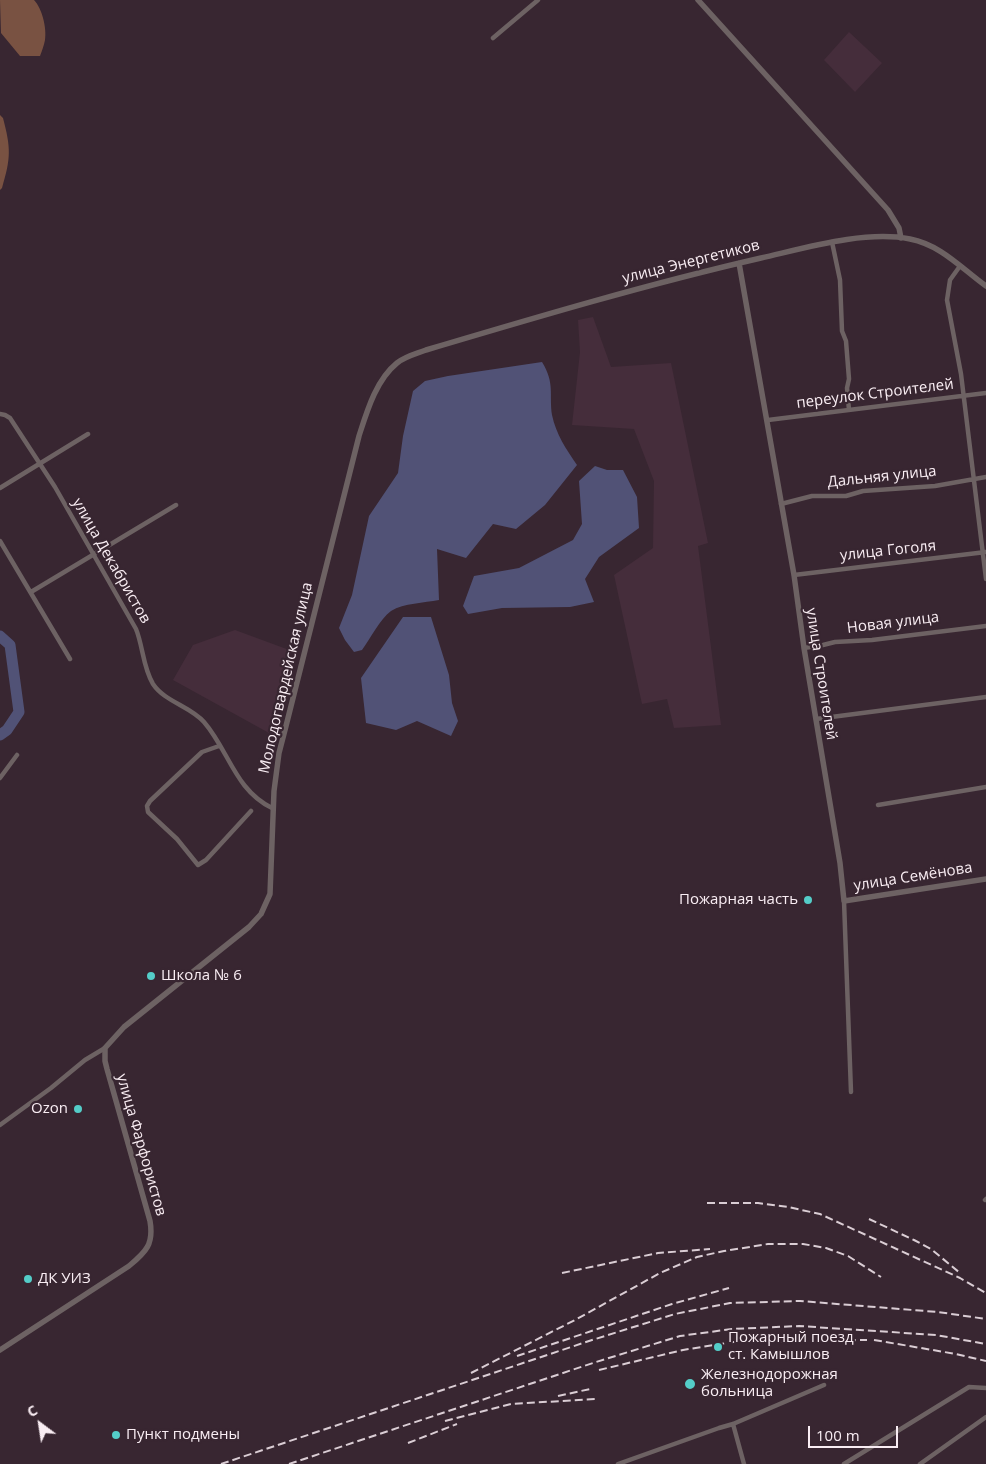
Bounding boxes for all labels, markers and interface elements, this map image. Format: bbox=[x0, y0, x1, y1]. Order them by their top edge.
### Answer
street label: улица Энергетиков bbox=[621, 236, 761, 288]
street label: переулок Строителей bbox=[795, 375, 955, 413]
street label: Дальняя улица bbox=[827, 462, 937, 492]
street label: улица Декабристов bbox=[68, 495, 154, 627]
street label: улица Гоголя bbox=[839, 537, 937, 565]
street label: Молодогвардейская улица bbox=[255, 581, 317, 775]
street label: улица Строителей bbox=[802, 607, 840, 741]
street label: Новая улица bbox=[846, 608, 940, 638]
street label: улица Семёнова bbox=[852, 859, 974, 895]
place label: Пожарная часть bbox=[679, 891, 798, 909]
marker: Пожарная часть bbox=[802, 894, 814, 906]
place label: Школа № 6 bbox=[161, 967, 242, 985]
marker: Школа № 6 bbox=[145, 970, 157, 982]
street label: улица Фарфористов bbox=[112, 1072, 170, 1218]
place label: Ozon bbox=[31, 1100, 68, 1118]
marker: Ozon bbox=[72, 1103, 84, 1115]
place label: ДК УИЗ bbox=[38, 1270, 91, 1288]
marker: ДК УИЗ bbox=[22, 1273, 34, 1285]
place label: Пожарный поезд ст. Камышлов bbox=[728, 1329, 854, 1364]
marker: Пожарный поезд ст. Камышлов bbox=[712, 1341, 724, 1353]
place label: Железнодорожная больница bbox=[701, 1366, 838, 1401]
marker: Железнодорожная больница bbox=[683, 1377, 697, 1391]
north arrow bbox=[15, 1399, 65, 1449]
text: С bbox=[23, 1400, 41, 1421]
scale bar bbox=[811, 1416, 901, 1448]
text: 100 m bbox=[816, 1425, 860, 1445]
place label: Пункт подмены bbox=[126, 1426, 240, 1444]
marker: Пункт подмены bbox=[110, 1429, 122, 1441]

